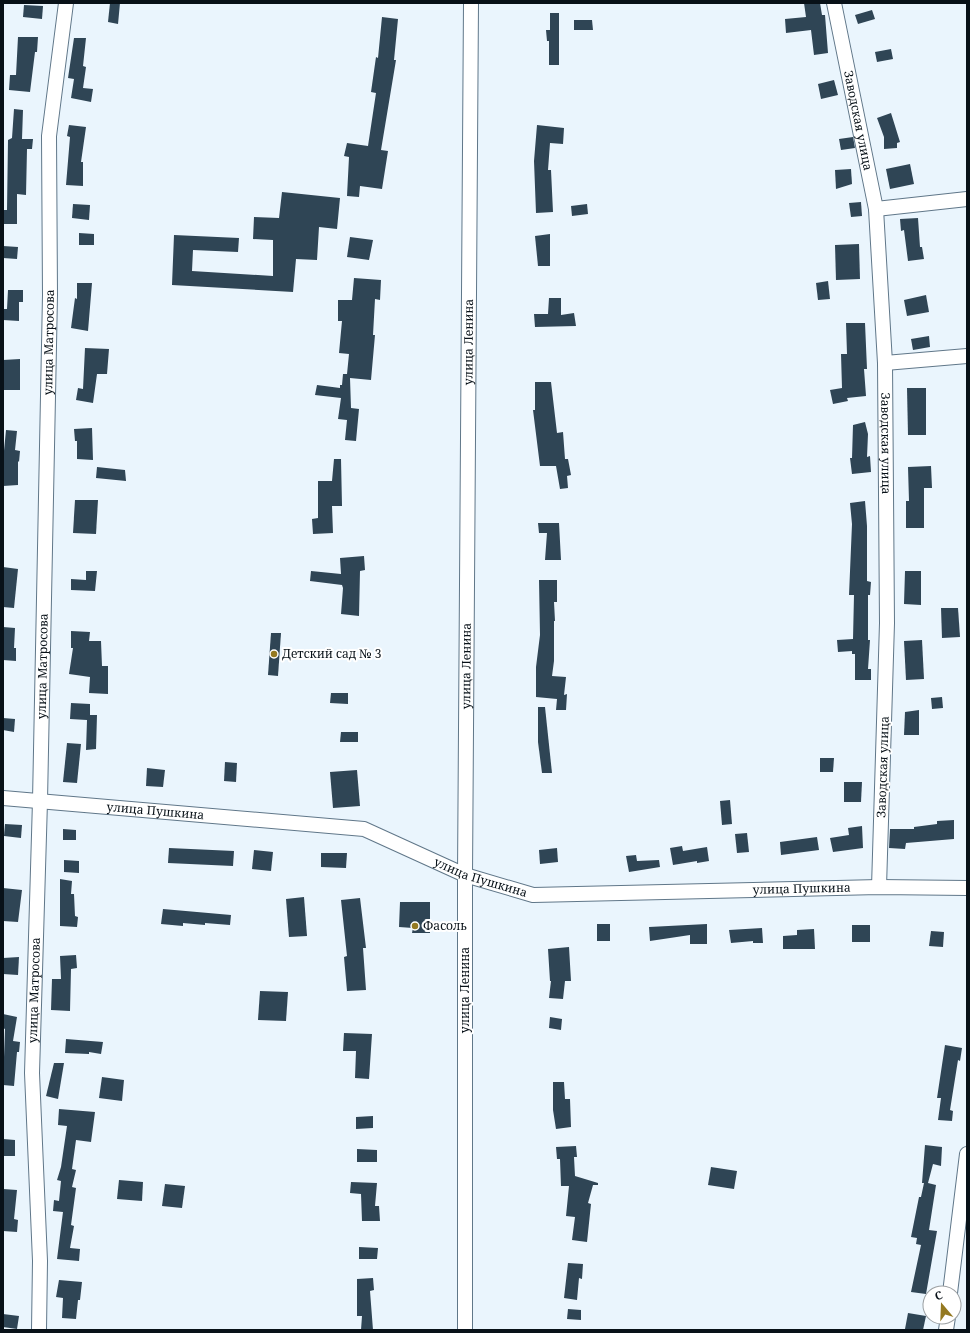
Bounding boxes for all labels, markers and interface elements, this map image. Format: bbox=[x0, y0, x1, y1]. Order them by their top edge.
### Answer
street label: Заводская улица bbox=[840, 69, 877, 172]
street label: улица Матросова bbox=[39, 289, 58, 395]
street label: улица Ленина bbox=[459, 299, 477, 385]
street label: Заводская улица bbox=[877, 392, 895, 495]
street label: улица Матросова bbox=[33, 613, 52, 719]
street label: улица Ленина bbox=[457, 623, 475, 709]
place label: Детский сад № 3 bbox=[282, 645, 382, 662]
marker: Детский сад № 3 bbox=[269, 649, 279, 659]
street label: Заводская улица bbox=[872, 716, 893, 818]
street label: улица Пушкина bbox=[106, 798, 205, 823]
street label: улица Пушкина bbox=[431, 853, 530, 901]
street label: улица Пушкина bbox=[753, 879, 851, 898]
place label: Фасоль bbox=[423, 917, 467, 934]
marker: Фасоль bbox=[410, 921, 420, 931]
street label: улица Матросова bbox=[24, 937, 44, 1043]
street label: улица Ленина bbox=[456, 947, 473, 1033]
north arrow bbox=[922, 1285, 962, 1325]
text: С bbox=[933, 1287, 944, 1303]

